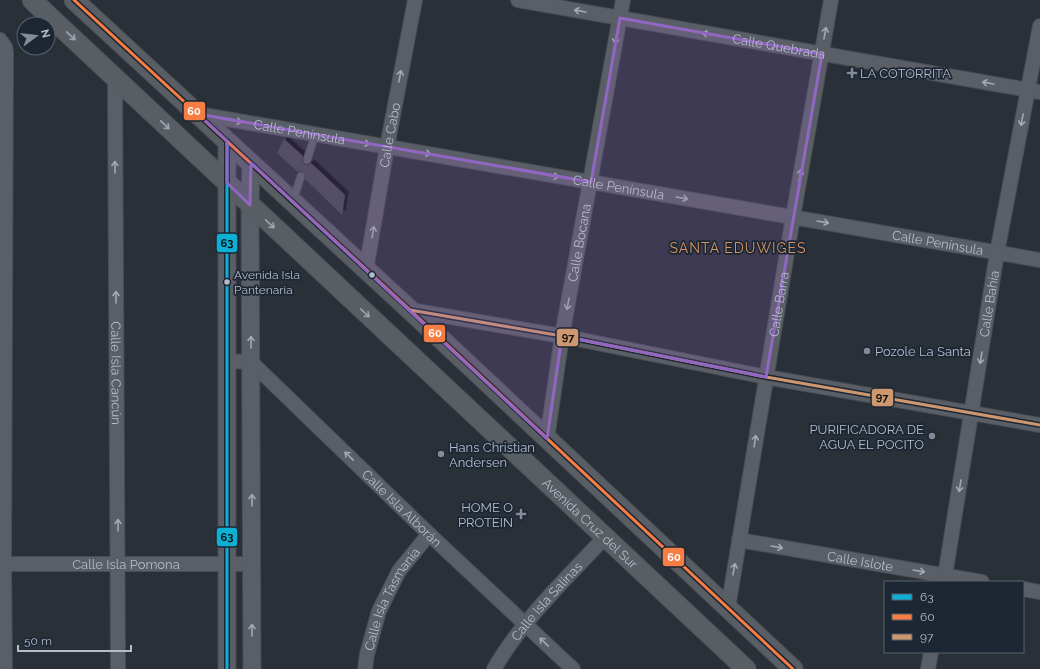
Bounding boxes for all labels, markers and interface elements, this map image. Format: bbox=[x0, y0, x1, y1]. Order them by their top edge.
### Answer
one-way arrow bbox=[574, 7, 587, 15]
north arrow bbox=[16, 16, 56, 56]
one-way arrow bbox=[822, 27, 830, 40]
text: N bbox=[38, 28, 53, 39]
one-way arrow bbox=[702, 30, 715, 38]
street label: Calle Quebrada bbox=[731, 30, 827, 62]
one-way arrow bbox=[66, 32, 76, 41]
one-way arrow bbox=[612, 32, 620, 45]
place label: LA COTORRITA bbox=[860, 66, 951, 81]
marker: LA COTORRITA bbox=[847, 68, 857, 78]
one-way arrow bbox=[397, 70, 405, 83]
one-way arrow bbox=[982, 79, 995, 87]
line badge: 60 bbox=[183, 101, 206, 121]
street label: Calle Cabo bbox=[376, 101, 403, 169]
text: 60 bbox=[187, 105, 201, 118]
one-way arrow bbox=[1018, 113, 1026, 126]
street label: Calle Península bbox=[253, 116, 346, 147]
one-way arrow bbox=[229, 117, 242, 125]
one-way arrow bbox=[160, 121, 170, 130]
one-way arrow bbox=[357, 139, 370, 147]
one-way arrow bbox=[418, 150, 431, 158]
one-way arrow bbox=[111, 161, 119, 174]
one-way arrow bbox=[797, 169, 805, 182]
one-way arrow bbox=[547, 172, 560, 180]
street label: Calle Península bbox=[572, 172, 666, 202]
one-way arrow bbox=[675, 194, 688, 202]
street label: Calle Bocana bbox=[564, 202, 593, 283]
one-way arrow bbox=[265, 219, 275, 229]
one-way arrow bbox=[817, 219, 830, 227]
one-way arrow bbox=[369, 226, 377, 239]
street label: Calle Península bbox=[891, 227, 985, 258]
line badge: 63 bbox=[216, 233, 238, 253]
text: 63 bbox=[221, 237, 233, 250]
district label: SANTA EDUWIGES bbox=[670, 240, 806, 256]
place label: Avenida Isla Pantenaria bbox=[234, 268, 300, 297]
street label: Calle Bahía bbox=[976, 269, 1002, 338]
unlabelled marker bbox=[367, 270, 377, 280]
street label: Calle Barra bbox=[766, 270, 791, 338]
marker: Avenida Isla Pantenaria bbox=[222, 277, 232, 287]
one-way arrow bbox=[112, 291, 120, 304]
one-way arrow bbox=[563, 297, 571, 310]
one-way arrow bbox=[360, 308, 370, 318]
street label: Calle Isla Cancún bbox=[109, 321, 124, 425]
line badge: 60 bbox=[423, 324, 446, 343]
text: 60 bbox=[428, 327, 442, 340]
line badge: 97 bbox=[556, 328, 579, 347]
text: 97 bbox=[562, 331, 575, 344]
one-way arrow bbox=[247, 336, 255, 349]
place label: Pozole La Santa bbox=[875, 344, 971, 359]
marker: Pozole La Santa bbox=[862, 346, 872, 356]
one-way arrow bbox=[977, 351, 985, 364]
line badge: 97 bbox=[871, 388, 894, 407]
text: 97 bbox=[876, 391, 889, 404]
place label: PURIFICADORA DE AGUA EL POCITO bbox=[810, 422, 924, 452]
marker: PURIFICADORA DE AGUA EL POCITO bbox=[927, 431, 937, 441]
one-way arrow bbox=[752, 435, 760, 448]
place label: Hans Christian Andersen bbox=[449, 440, 535, 470]
marker: Hans Christian Andersen bbox=[436, 449, 446, 459]
one-way arrow bbox=[344, 451, 354, 461]
street label: Calle Isla Alborán bbox=[359, 466, 445, 550]
street label: Avenida Cruz del Sur bbox=[539, 475, 641, 572]
one-way arrow bbox=[956, 479, 964, 492]
one-way arrow bbox=[248, 494, 256, 507]
place label: HOME O PROTEIN bbox=[458, 500, 513, 530]
marker: HOME O PROTEIN bbox=[516, 509, 526, 519]
one-way arrow bbox=[114, 519, 122, 532]
line badge: 63 bbox=[216, 527, 238, 547]
text: 63 bbox=[221, 531, 233, 544]
one-way arrow bbox=[770, 543, 783, 551]
street label: Calle Isla Tasmania bbox=[361, 544, 423, 652]
line badge: 60 bbox=[662, 547, 685, 567]
street label: Calle Islote bbox=[826, 548, 895, 574]
text: 60 bbox=[667, 551, 681, 564]
street label: Calle Isla Pomona bbox=[72, 557, 180, 572]
street label: Calle Isla Salinas bbox=[508, 559, 585, 643]
one-way arrow bbox=[730, 563, 738, 576]
one-way arrow bbox=[912, 567, 925, 575]
legend bbox=[884, 581, 1024, 653]
text: 63 bbox=[920, 590, 934, 604]
text: 60 bbox=[920, 610, 935, 624]
one-way arrow bbox=[248, 624, 256, 637]
scale bar bbox=[18, 627, 131, 653]
text: 97 bbox=[920, 630, 934, 644]
text: 50 m bbox=[24, 634, 52, 648]
one-way arrow bbox=[540, 638, 550, 647]

